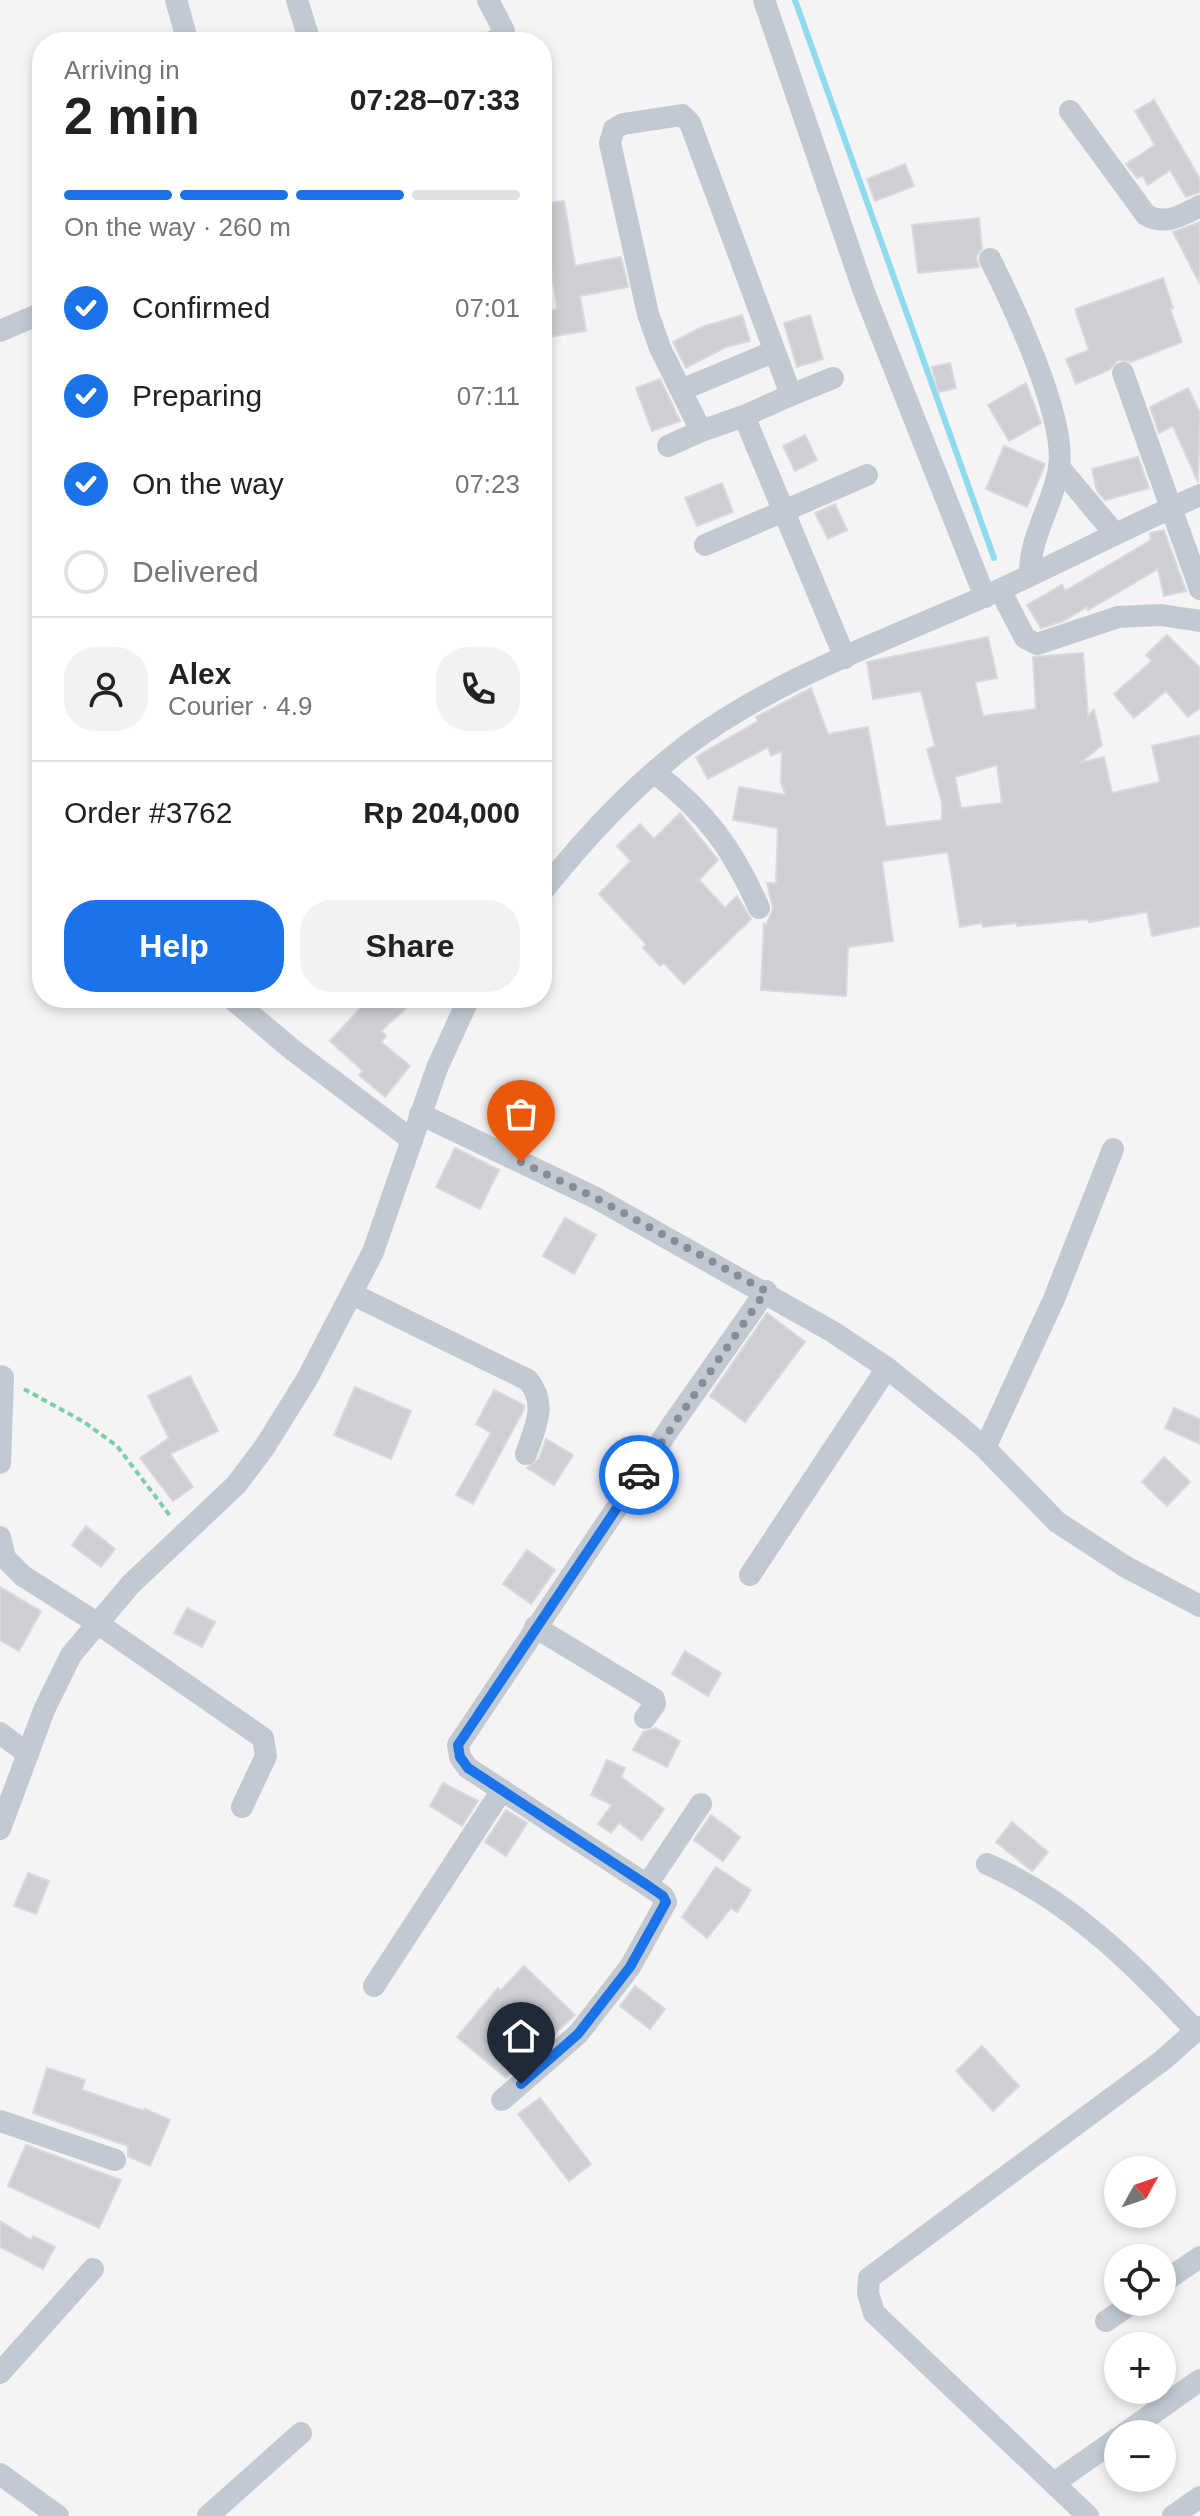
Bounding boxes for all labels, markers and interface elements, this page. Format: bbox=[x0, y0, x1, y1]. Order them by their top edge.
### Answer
text: Arriving in bbox=[64, 55, 180, 85]
text: 07:28–07:33 bbox=[350, 83, 520, 116]
text: 2 min bbox=[64, 87, 200, 145]
text: On the way · 260 m bbox=[64, 212, 291, 242]
icon: check bbox=[64, 286, 108, 330]
text: Confirmed bbox=[132, 291, 270, 324]
text: 07:01 bbox=[455, 293, 520, 323]
icon: check bbox=[64, 374, 108, 418]
text: Preparing bbox=[132, 379, 262, 412]
text: 07:11 bbox=[457, 381, 520, 411]
icon: check bbox=[64, 462, 108, 506]
text: On the way bbox=[132, 467, 284, 500]
text: 07:23 bbox=[455, 469, 520, 499]
text: Delivered bbox=[132, 555, 259, 588]
button: person bbox=[64, 647, 148, 731]
button: phone bbox=[436, 647, 520, 731]
text: Alex bbox=[168, 657, 231, 690]
text: Courier · 4.9 bbox=[168, 691, 313, 721]
text: Order #3762 bbox=[64, 796, 232, 829]
text: Rp 204,000 bbox=[363, 796, 520, 829]
button: Help bbox=[64, 900, 284, 992]
button: Share bbox=[300, 900, 520, 992]
pin bbox=[487, 1080, 555, 1162]
icon: bag bbox=[499, 1092, 543, 1136]
courier bbox=[599, 1435, 679, 1515]
icon: car bbox=[617, 1453, 661, 1497]
pin bbox=[487, 2002, 555, 2084]
icon: home bbox=[499, 2014, 543, 2058]
north arrow bbox=[1104, 2156, 1176, 2228]
map controls bbox=[1104, 2156, 1176, 2492]
button: locate bbox=[1104, 2244, 1176, 2316]
button: + bbox=[1104, 2332, 1176, 2404]
button: − bbox=[1104, 2420, 1176, 2492]

